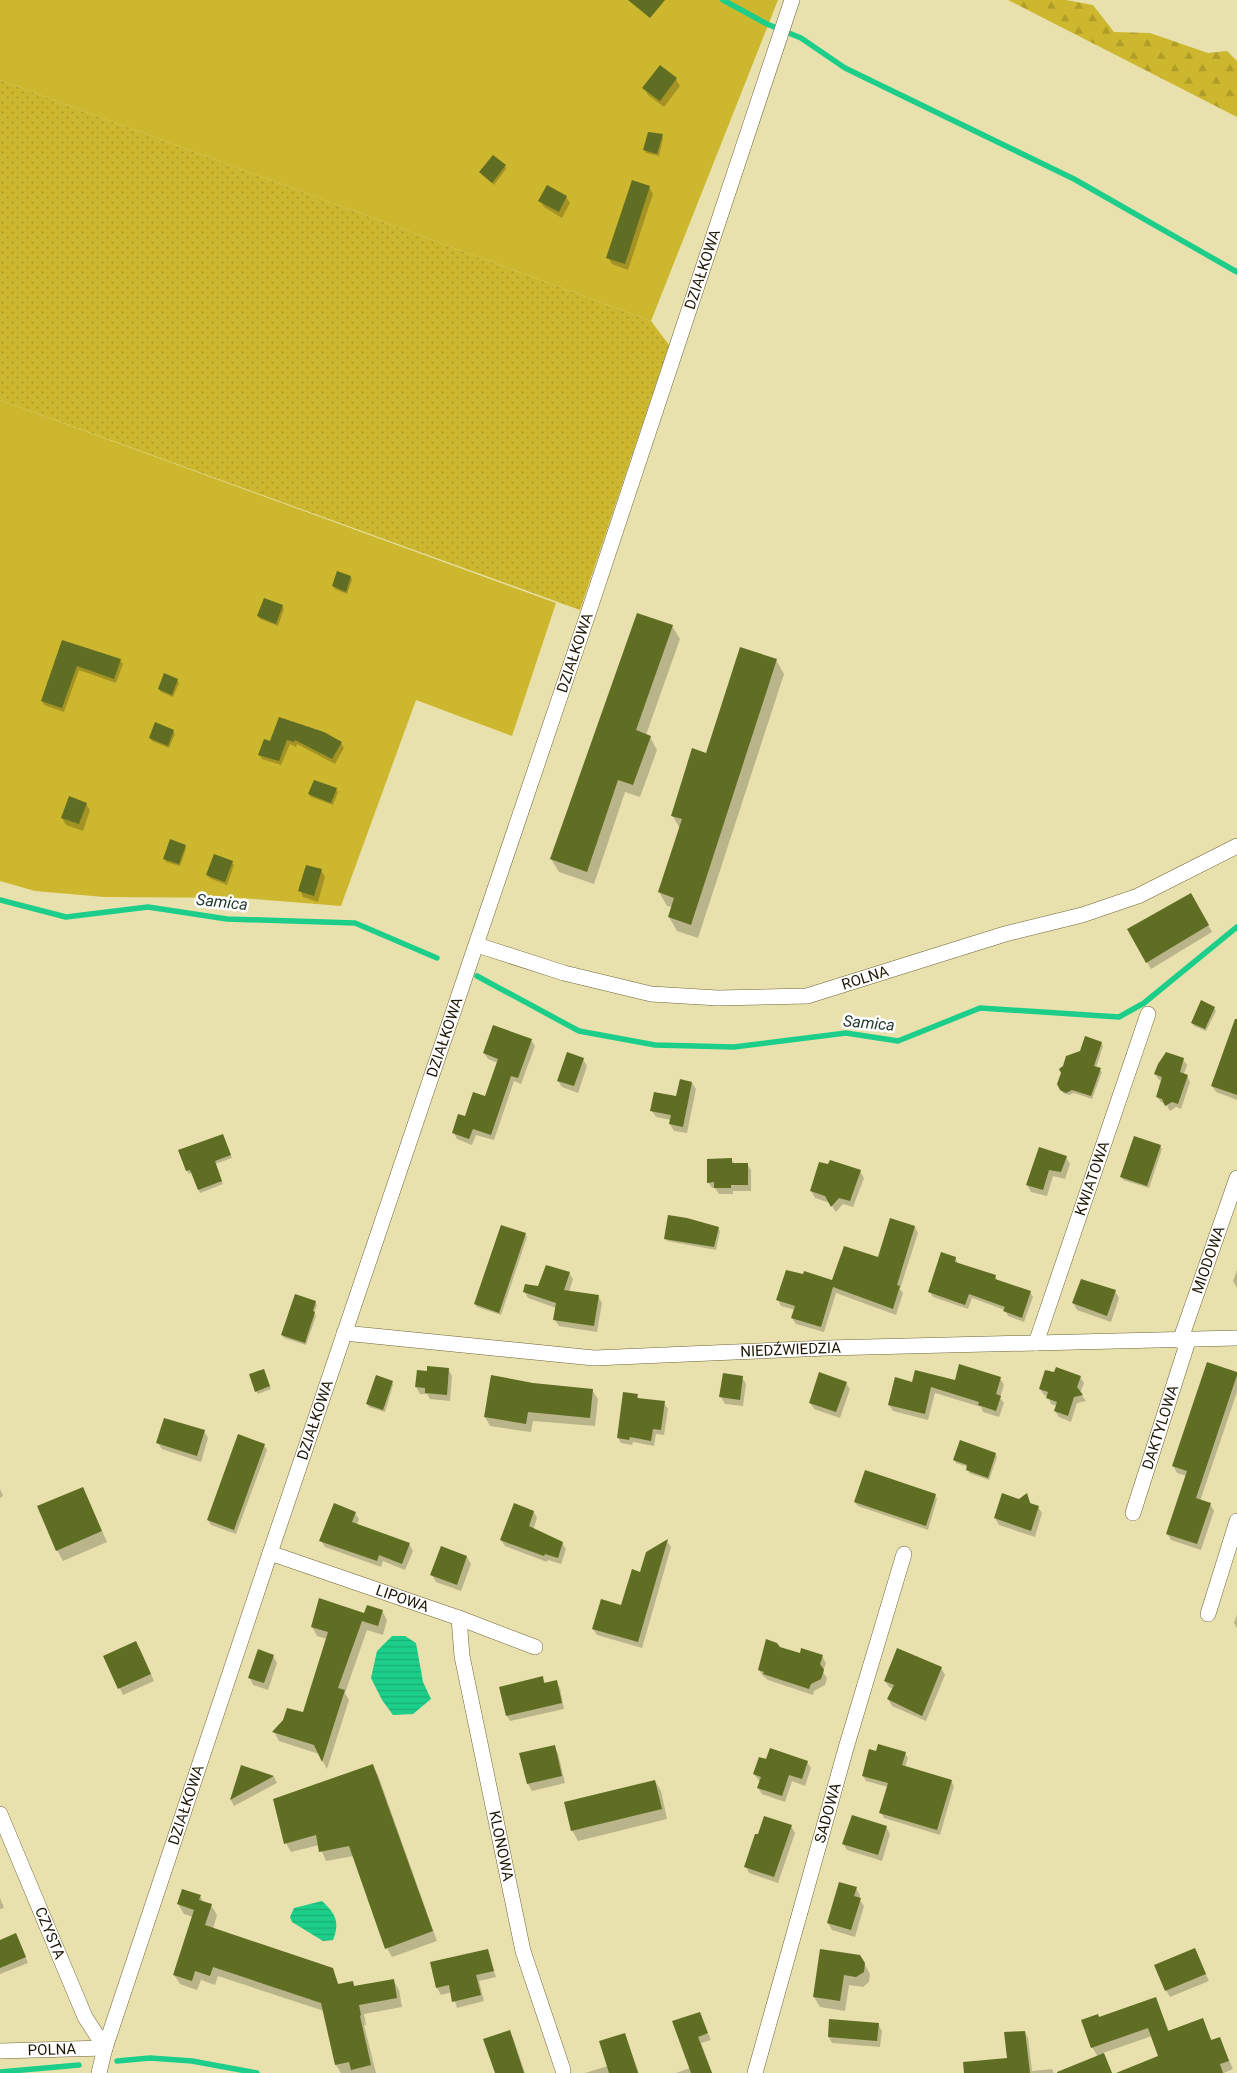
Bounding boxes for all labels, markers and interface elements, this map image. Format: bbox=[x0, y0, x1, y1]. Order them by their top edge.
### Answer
street label: DZIAŁKOWA bbox=[681, 227, 724, 312]
street label: DZIAŁKOWA bbox=[553, 610, 597, 695]
water label: Samica bbox=[195, 890, 249, 914]
street label: ROLNA bbox=[839, 962, 891, 994]
street label: DZIAŁKOWA bbox=[423, 995, 467, 1080]
water label: Samica bbox=[842, 1011, 896, 1035]
street label: KWIATOWA bbox=[1071, 1138, 1113, 1218]
street label: MIODOWA bbox=[1188, 1223, 1229, 1296]
street label: NIEDŹWIEDZIA bbox=[740, 1339, 841, 1361]
street label: DZIAŁKOWA bbox=[293, 1377, 337, 1462]
street label: DAKTYLOWA bbox=[1138, 1383, 1182, 1472]
street label: LIPOWA bbox=[374, 1581, 431, 1616]
street label: DZIAŁKOWA bbox=[164, 1762, 208, 1847]
street label: SADOWA bbox=[811, 1781, 845, 1845]
street label: KLONOWA bbox=[485, 1809, 517, 1883]
street label: CZYSTA bbox=[31, 1904, 69, 1962]
street label: POLNA bbox=[27, 2040, 77, 2059]

